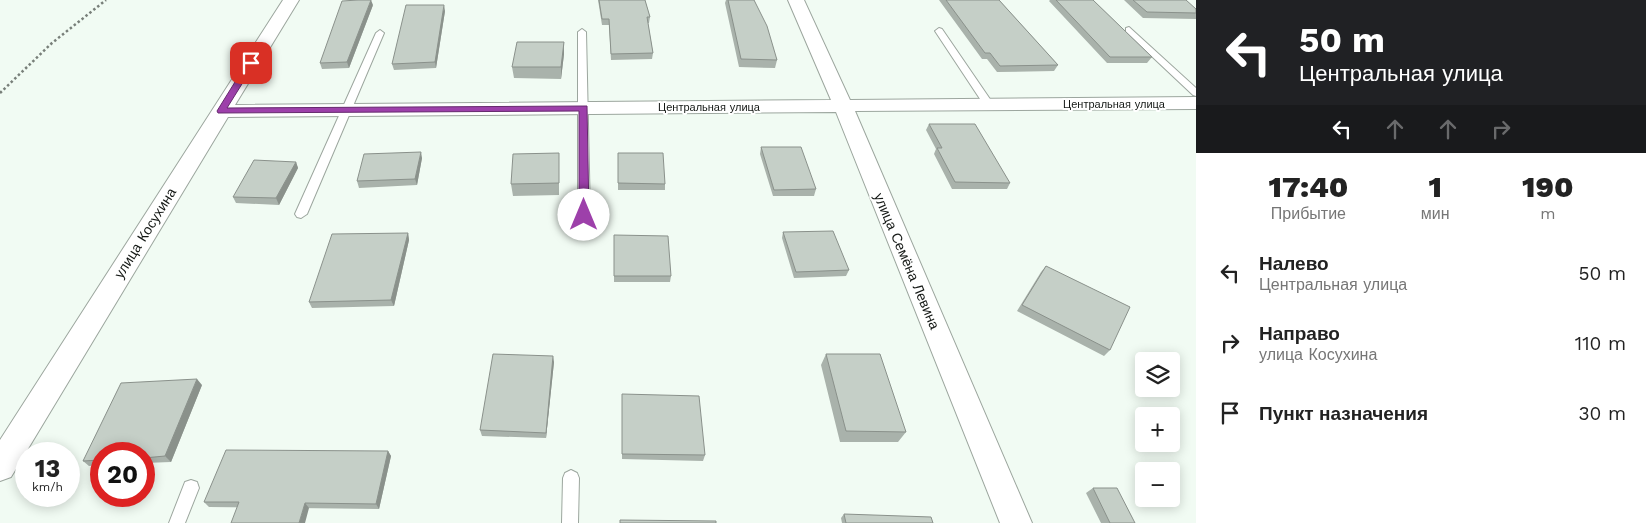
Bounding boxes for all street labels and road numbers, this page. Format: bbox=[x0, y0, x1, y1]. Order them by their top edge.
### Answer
street label: Центральная улица bbox=[1063, 98, 1166, 111]
street label: Центральная улица bbox=[658, 101, 761, 114]
street label: улица Косухина bbox=[111, 185, 179, 281]
street label: улица Семёна Левина bbox=[871, 190, 943, 332]

